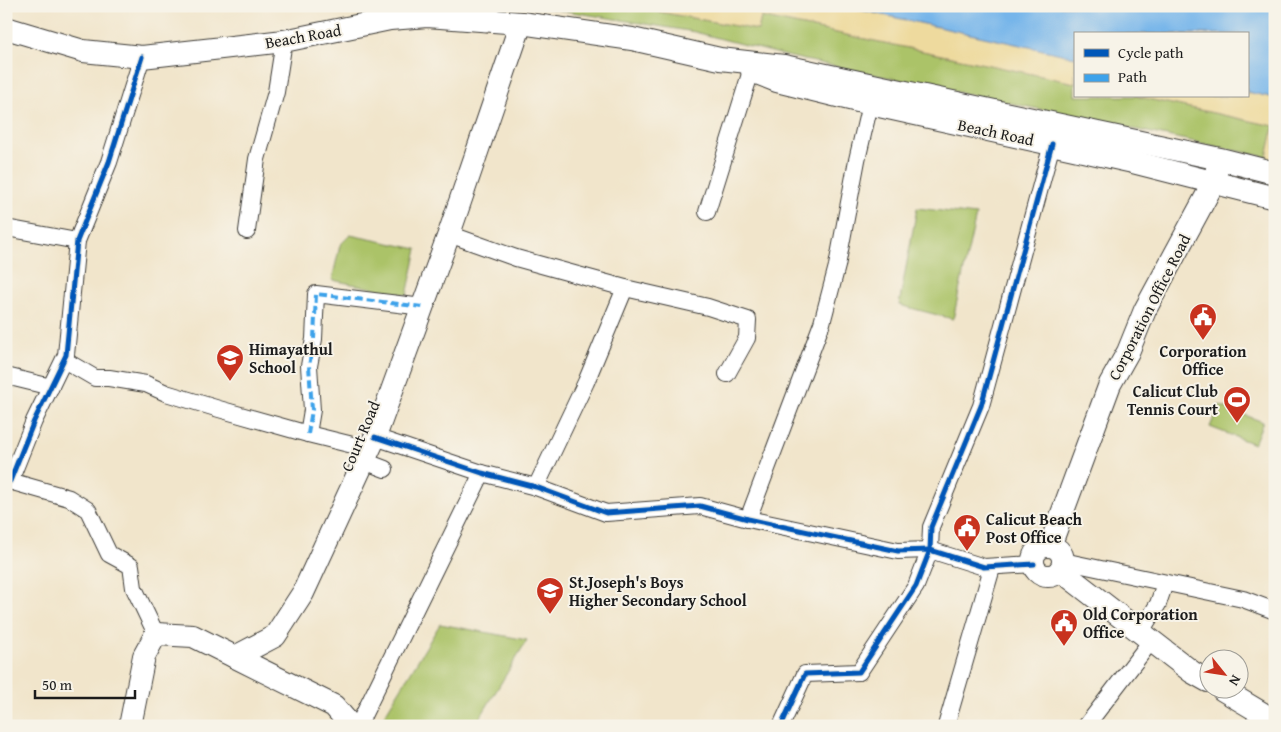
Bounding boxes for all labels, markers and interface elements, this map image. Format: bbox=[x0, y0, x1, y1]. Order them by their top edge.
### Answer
street label: Beach Road bbox=[263, 17, 343, 55]
legend bbox=[1074, 32, 1248, 98]
text: Cycle path bbox=[1118, 42, 1184, 63]
text: Path bbox=[1118, 66, 1147, 87]
street label: Beach Road bbox=[956, 112, 1037, 152]
street label: Corporation Office Road bbox=[1102, 229, 1196, 384]
public building icon: Corporation Office bbox=[1188, 302, 1218, 341]
place label: Himayathul School bbox=[249, 337, 333, 379]
place label: Corporation Office bbox=[1160, 339, 1247, 381]
school or university icon: Himayathul School bbox=[215, 343, 245, 382]
place label: Calicut Club Tennis Court bbox=[1127, 379, 1218, 421]
sports icon: Calicut Club Tennis Court bbox=[1222, 385, 1252, 424]
street label: Court Road bbox=[334, 396, 386, 475]
place label: Calicut Beach Post Office bbox=[986, 507, 1082, 549]
public building icon: Calicut Beach Post Office bbox=[952, 513, 982, 552]
place label: St.Joseph's Boys Higher Secondary School bbox=[569, 570, 747, 612]
school or university icon: St.Joseph's Boys Higher Secondary School bbox=[535, 576, 565, 615]
place label: Old Corporation Office bbox=[1083, 602, 1198, 644]
public building icon: Old Corporation Office bbox=[1049, 608, 1079, 647]
north arrow bbox=[1198, 650, 1248, 700]
scale bar bbox=[35, 667, 135, 699]
text: N bbox=[1224, 671, 1246, 690]
text: 50 m bbox=[42, 674, 73, 695]

